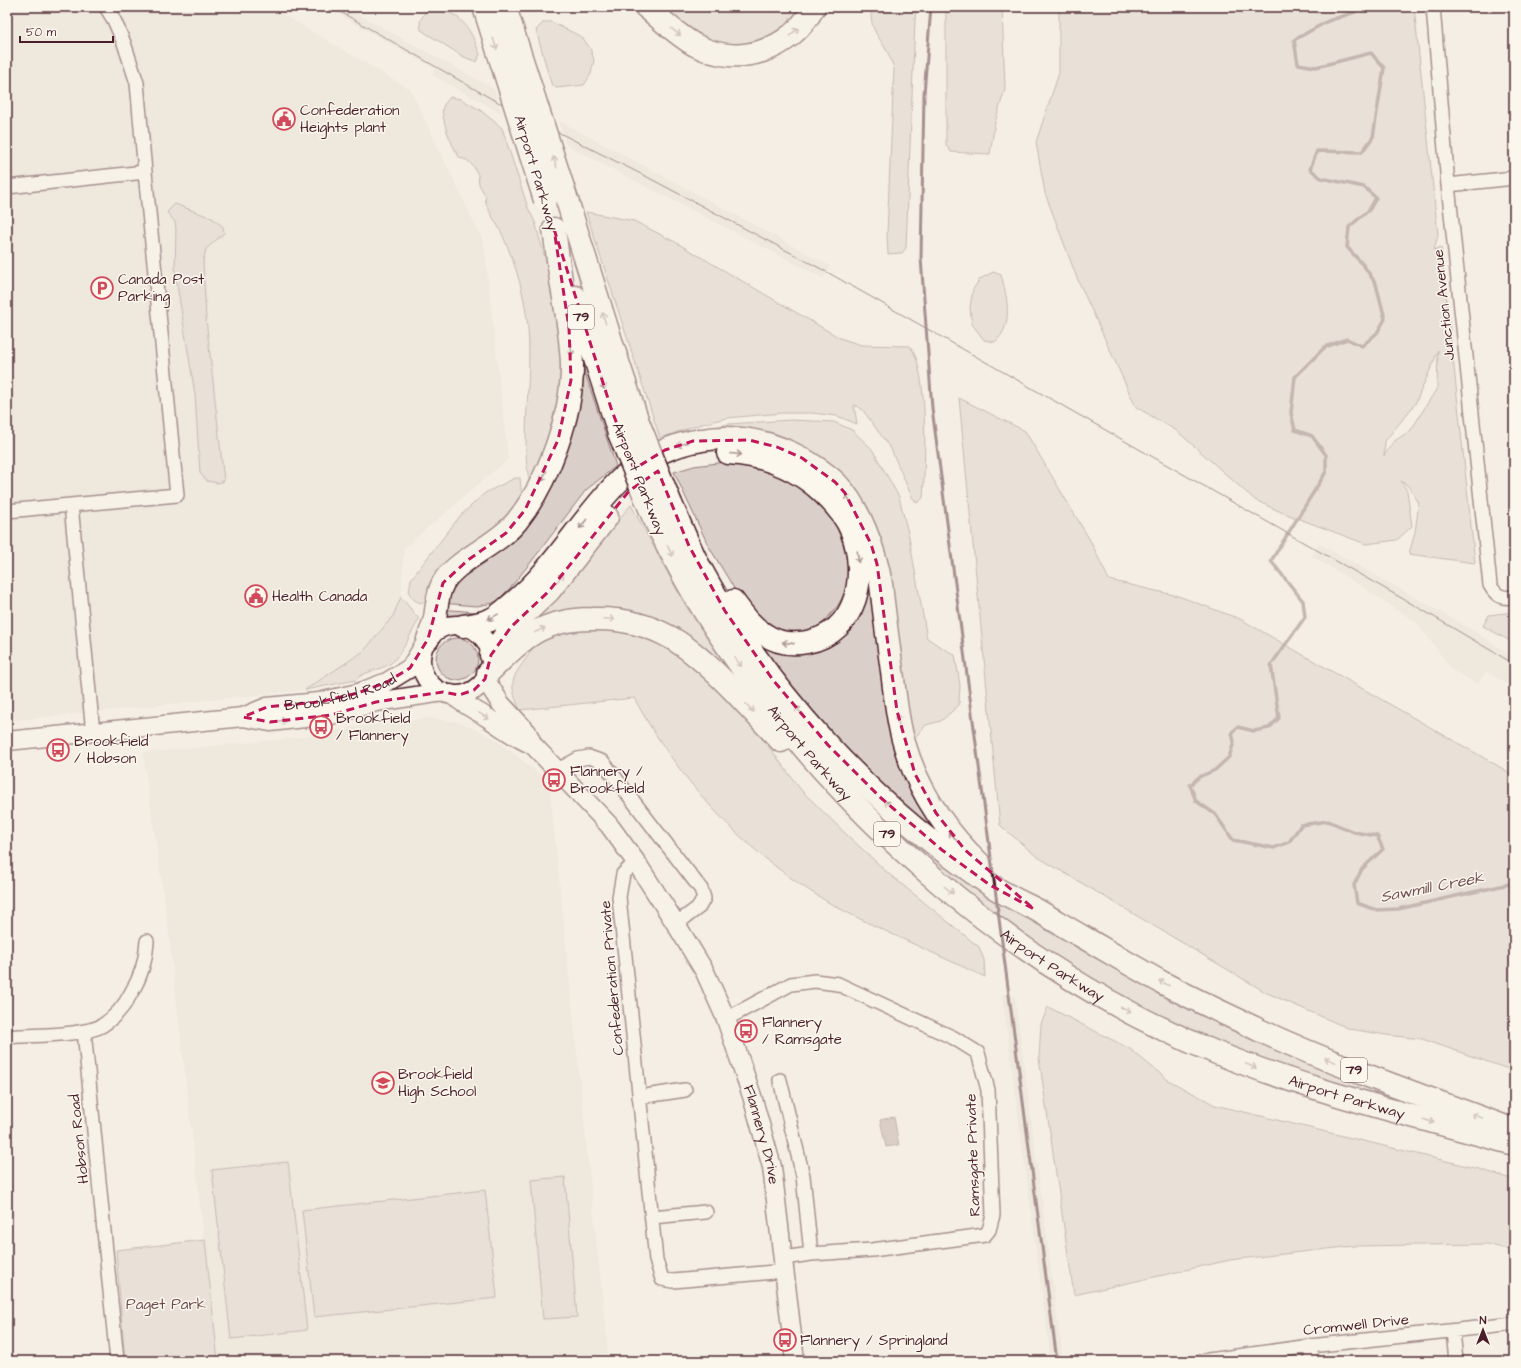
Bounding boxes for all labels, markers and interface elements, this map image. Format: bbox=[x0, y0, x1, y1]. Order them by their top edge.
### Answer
scale bar bbox=[20, 18, 113, 44]
text: 50 m bbox=[26, 24, 57, 41]
one-way arrow bbox=[670, 28, 681, 36]
one-way arrow bbox=[789, 28, 800, 37]
one-way arrow bbox=[492, 38, 499, 51]
place label: Confederation Heights plant bbox=[300, 100, 400, 139]
public building icon: Confederation Heights plant bbox=[271, 106, 297, 132]
street label: Airport Parkway bbox=[507, 113, 564, 234]
one-way arrow bbox=[550, 157, 558, 169]
street label: Junction Avenue bbox=[1428, 248, 1460, 362]
place label: Canada Post Parking bbox=[118, 269, 204, 308]
parking icon: Canada Post Parking bbox=[89, 275, 115, 301]
road number: 79 bbox=[568, 305, 594, 329]
one-way arrow bbox=[600, 312, 607, 325]
one-way arrow bbox=[567, 343, 574, 356]
one-way arrow bbox=[600, 378, 607, 391]
street label: Airport Parkway bbox=[606, 419, 671, 539]
one-way arrow bbox=[676, 441, 689, 448]
one-way arrow bbox=[729, 450, 742, 458]
one-way arrow bbox=[539, 470, 547, 482]
one-way arrow bbox=[845, 494, 853, 505]
one-way arrow bbox=[578, 519, 587, 530]
one-way arrow bbox=[667, 545, 674, 557]
one-way arrow bbox=[854, 550, 862, 563]
one-way arrow bbox=[555, 573, 564, 584]
public building icon: Health Canada bbox=[243, 583, 269, 609]
place label: Health Canada bbox=[272, 586, 368, 607]
one-way arrow bbox=[488, 614, 500, 622]
one-way arrow bbox=[602, 615, 615, 623]
one-way arrow bbox=[533, 626, 545, 633]
one-way arrow bbox=[782, 639, 795, 646]
one-way arrow bbox=[734, 656, 742, 667]
street label: Brookfield Road bbox=[283, 668, 401, 716]
street label: Airport Parkway bbox=[763, 701, 857, 806]
one-way arrow bbox=[745, 703, 755, 713]
one-way arrow bbox=[795, 706, 804, 717]
place label: Brookfield / Flannery bbox=[336, 708, 411, 747]
one-way arrow bbox=[478, 713, 490, 721]
bus stop icon: Brookfield / Flannery bbox=[308, 714, 334, 740]
one-way arrow bbox=[894, 714, 902, 727]
one-way arrow bbox=[274, 717, 287, 724]
place label: Brookfield / Hobson bbox=[74, 731, 149, 769]
bus stop icon: Brookfield / Hobson bbox=[45, 737, 71, 763]
place label: Flannery / Brookfield bbox=[570, 761, 645, 799]
bus stop icon: Flannery / Brookfield bbox=[541, 767, 567, 793]
one-way arrow bbox=[884, 800, 894, 810]
road number: 79 bbox=[874, 822, 900, 846]
one-way arrow bbox=[949, 831, 958, 841]
water label: Sawmill Creek bbox=[1378, 866, 1487, 908]
one-way arrow bbox=[944, 886, 955, 895]
street label: Confederation Private bbox=[595, 900, 629, 1056]
street label: Airport Parkway bbox=[996, 924, 1108, 1008]
one-way arrow bbox=[1158, 979, 1170, 986]
one-way arrow bbox=[1120, 1007, 1132, 1015]
place label: Flannery / Ramsgate bbox=[762, 1012, 842, 1051]
bus stop icon: Flannery / Ramsgate bbox=[733, 1018, 759, 1044]
one-way arrow bbox=[1324, 1056, 1336, 1063]
road number: 79 bbox=[1341, 1058, 1367, 1082]
one-way arrow bbox=[1245, 1063, 1257, 1071]
place label: Brookfield High School bbox=[398, 1064, 476, 1103]
school or university icon: Brookfield High School bbox=[370, 1070, 396, 1096]
street label: Airport Parkway bbox=[1286, 1070, 1407, 1125]
street label: Flannery Drive bbox=[739, 1082, 784, 1186]
street label: Hobson Road bbox=[64, 1093, 94, 1185]
street label: Ramsgate Private bbox=[960, 1093, 987, 1217]
one-way arrow bbox=[1472, 1112, 1484, 1120]
one-way arrow bbox=[1422, 1118, 1435, 1125]
park label: Paget Park bbox=[126, 1294, 206, 1316]
street label: Cromwell Drive bbox=[1302, 1309, 1410, 1341]
north arrow bbox=[1463, 1310, 1503, 1350]
text: N bbox=[1480, 1313, 1487, 1328]
bus stop icon: Flannery / Springland bbox=[772, 1327, 798, 1353]
place label: Flannery / Springland bbox=[800, 1330, 948, 1352]

